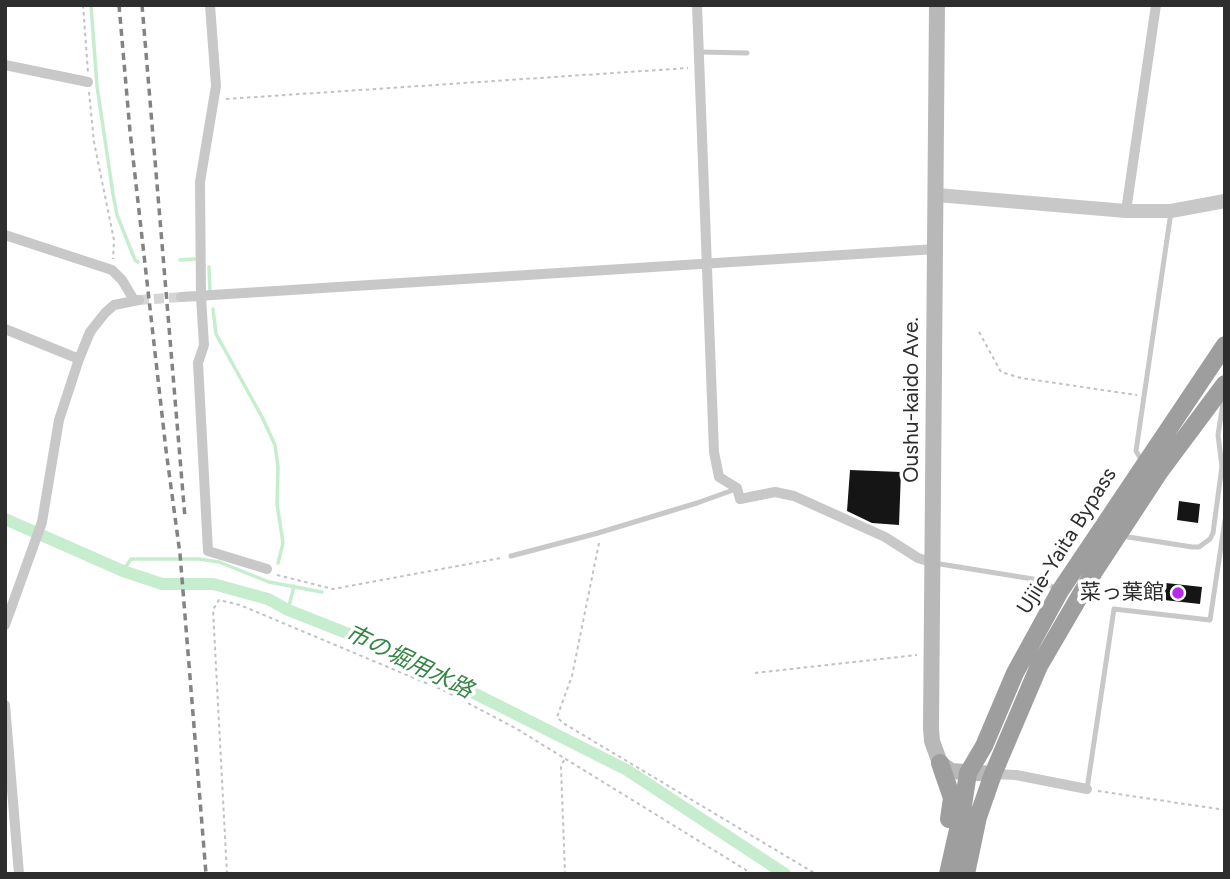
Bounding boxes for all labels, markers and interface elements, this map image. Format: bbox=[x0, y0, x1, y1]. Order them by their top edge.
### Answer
street label: Oushu-kaido Ave. bbox=[899, 317, 925, 483]
street label: Ujiie-Yaita Bypass bbox=[1012, 463, 1122, 619]
place label: 菜っ葉館 bbox=[1080, 580, 1164, 606]
marker: 菜っ葉館 bbox=[1170, 585, 1186, 601]
water label: 市の堀用水路 bbox=[341, 619, 477, 705]

